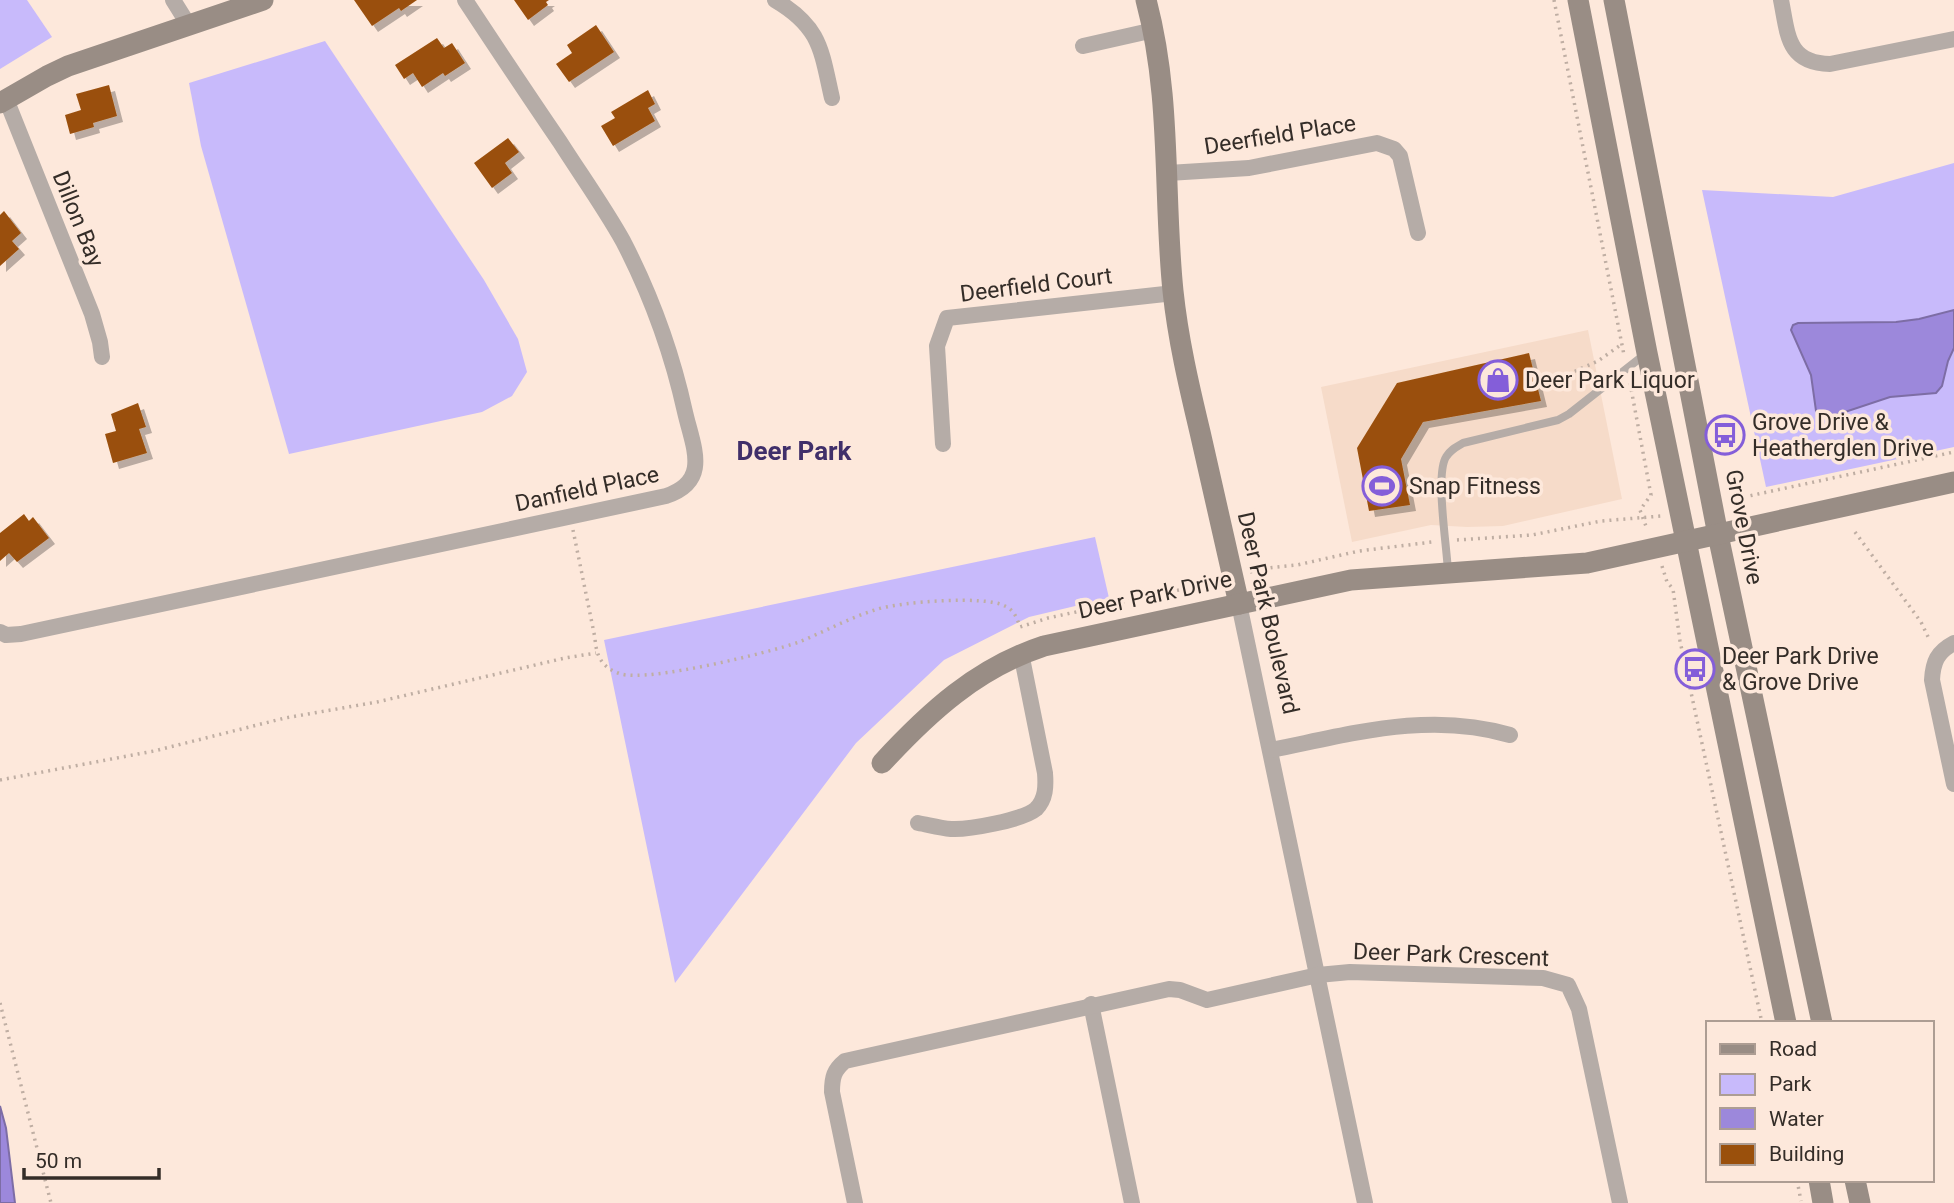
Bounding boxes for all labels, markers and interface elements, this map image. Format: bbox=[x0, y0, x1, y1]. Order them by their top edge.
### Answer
street label: Deerfield Place bbox=[1202, 110, 1358, 160]
street label: Dillon Bay bbox=[47, 167, 109, 271]
street label: Deerfield Court bbox=[958, 262, 1114, 308]
shop icon: Deer Park Liquor bbox=[1477, 359, 1519, 401]
place label: Deer Park Liquor bbox=[1525, 367, 1695, 394]
place label: Grove Drive & Heatherglen Drive bbox=[1752, 409, 1934, 462]
bus stop icon: Grove Drive & Heatherglen Drive bbox=[1704, 414, 1746, 456]
district label: Deer Park bbox=[737, 436, 853, 466]
street label: Danfield Place bbox=[513, 461, 661, 517]
sports icon: Snap Fitness bbox=[1361, 465, 1403, 507]
street label: Grove Drive bbox=[1720, 467, 1768, 587]
place label: Snap Fitness bbox=[1409, 473, 1541, 500]
street label: Deer Park Boulevard bbox=[1232, 509, 1304, 717]
street label: Deer Park Drive bbox=[1076, 566, 1234, 624]
place label: Deer Park Drive & Grove Drive bbox=[1722, 643, 1879, 696]
bus stop icon: Deer Park Drive & Grove Drive bbox=[1674, 648, 1716, 690]
street label: Deer Park Crescent bbox=[1353, 938, 1549, 972]
legend bbox=[1706, 1021, 1933, 1182]
text: Road bbox=[1769, 1037, 1817, 1061]
text: Park bbox=[1769, 1072, 1812, 1096]
text: Water bbox=[1769, 1107, 1824, 1131]
scale bar bbox=[24, 1136, 159, 1180]
text: Building bbox=[1769, 1142, 1844, 1166]
text: 50 m bbox=[35, 1149, 82, 1173]

